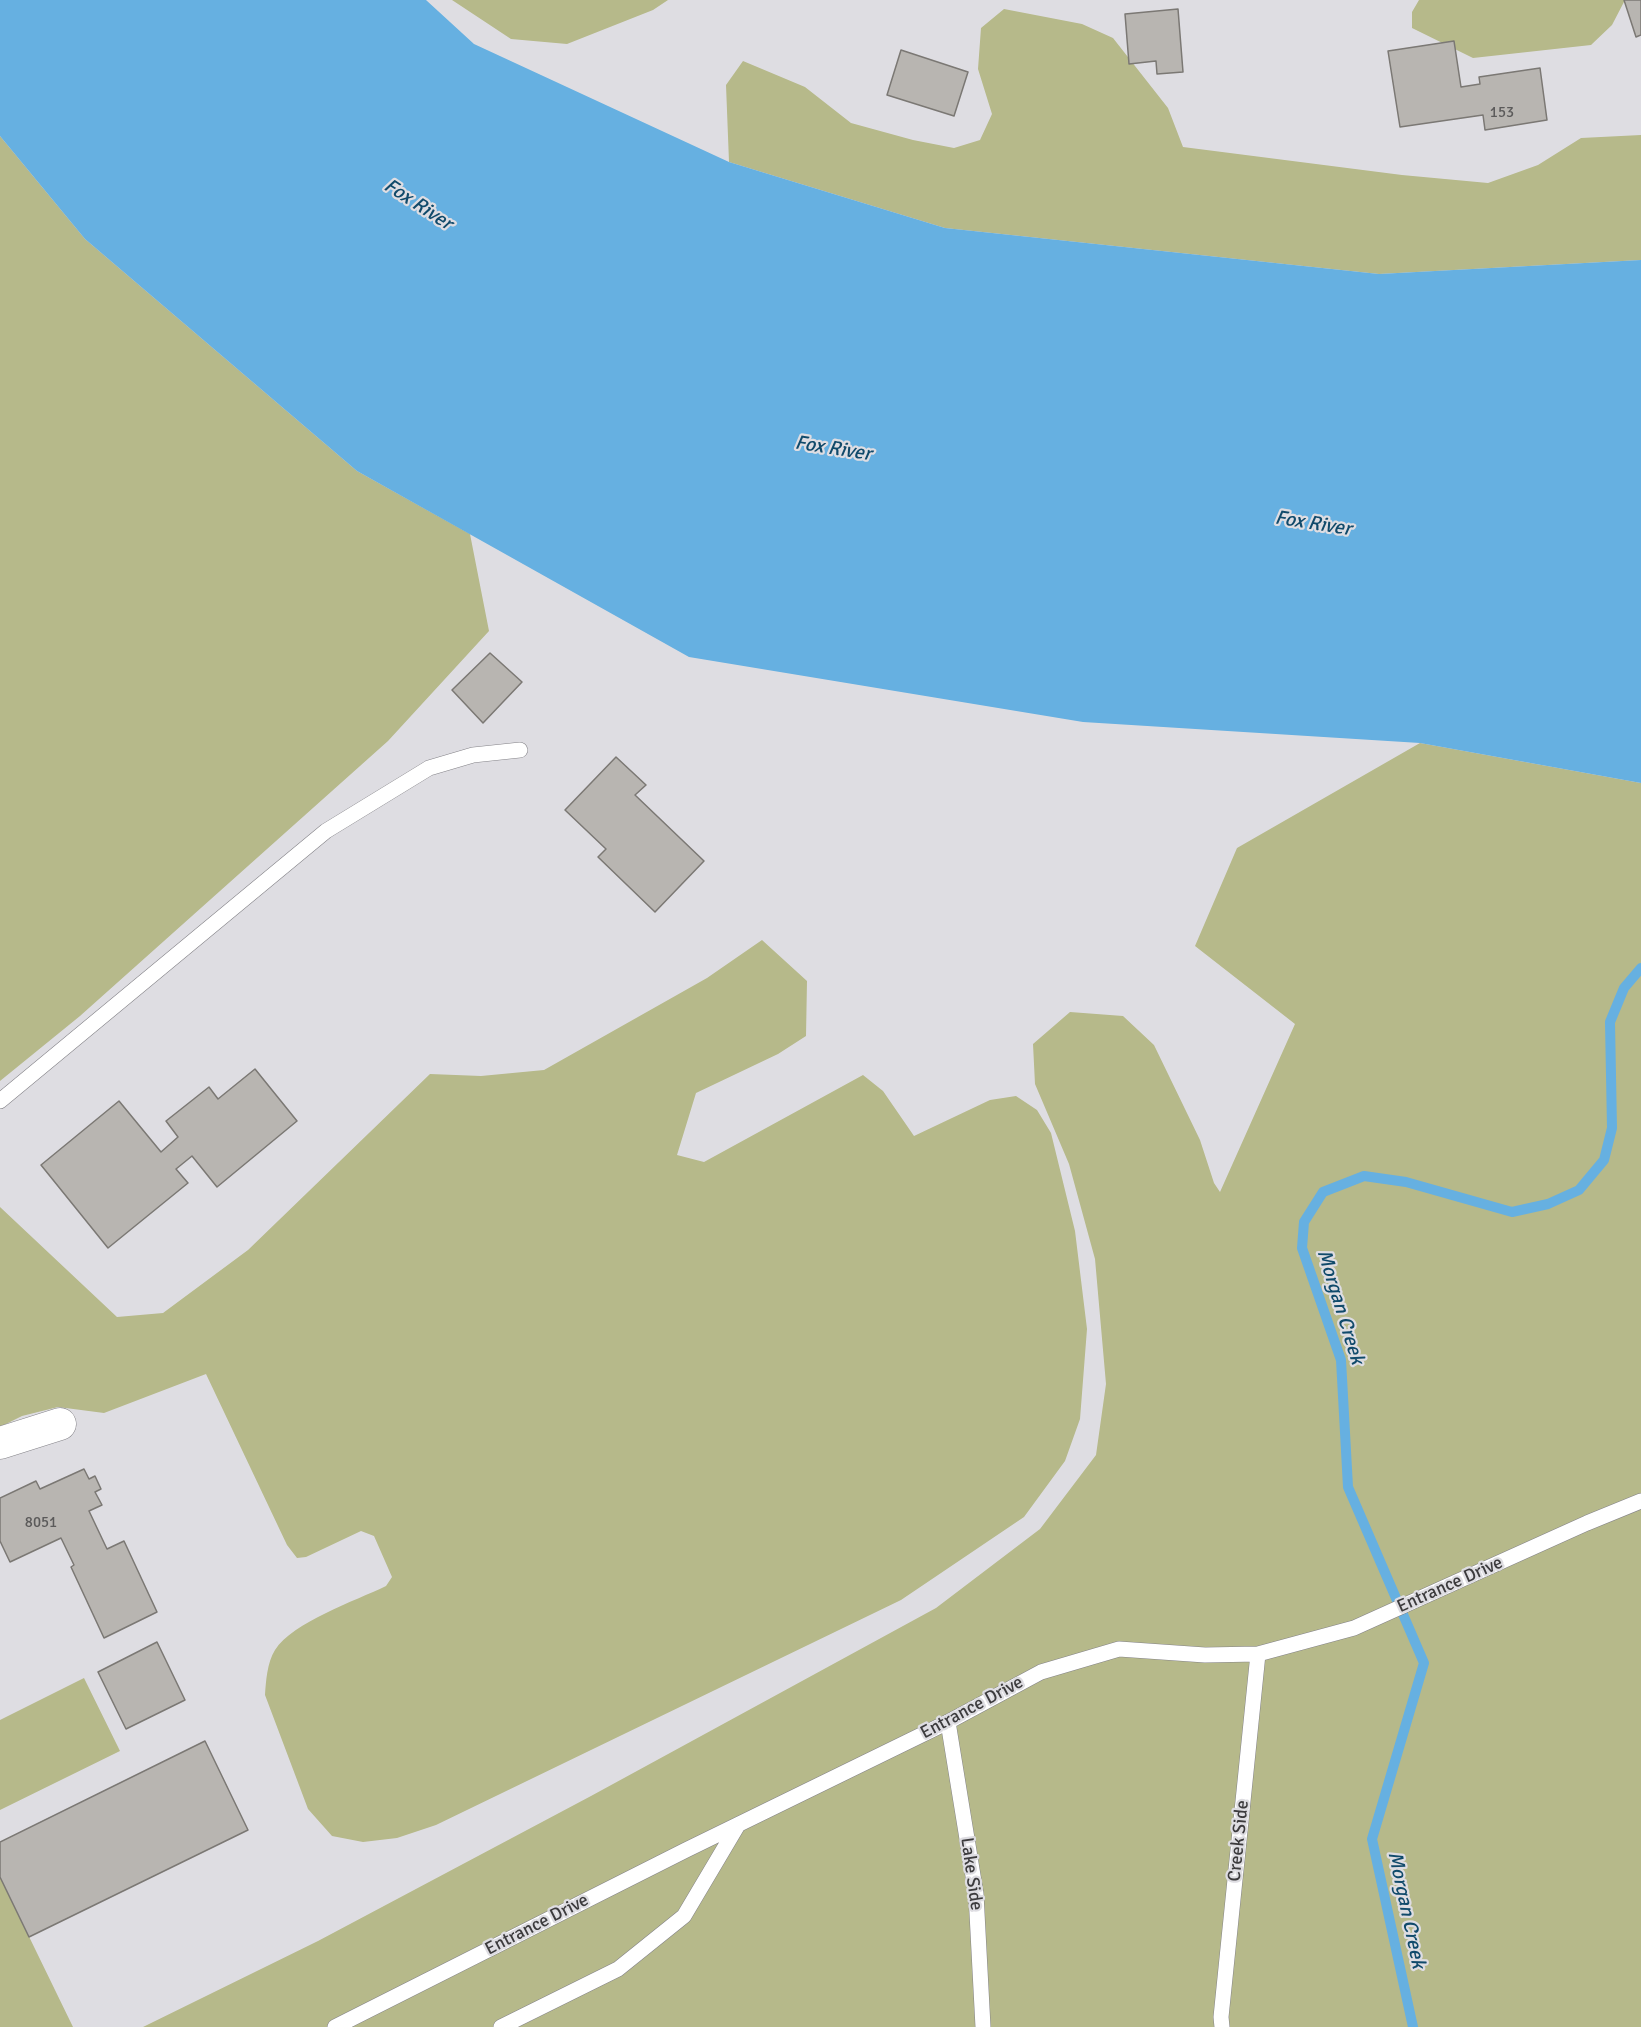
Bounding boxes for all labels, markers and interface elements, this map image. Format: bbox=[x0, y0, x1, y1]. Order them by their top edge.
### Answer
house number: 153 bbox=[1490, 104, 1514, 122]
water label: Fox River bbox=[379, 174, 457, 236]
water label: Fox River bbox=[793, 431, 873, 467]
water label: Fox River bbox=[1273, 506, 1353, 542]
water label: Morgan Creek bbox=[1311, 1247, 1369, 1367]
house number: 8051 bbox=[25, 1514, 57, 1532]
street label: Entrance Drive bbox=[1394, 1552, 1506, 1618]
street label: Entrance Drive bbox=[917, 1672, 1027, 1744]
street label: Creek Side bbox=[1224, 1799, 1254, 1883]
street label: Lake Side bbox=[955, 1836, 987, 1912]
water label: Morgan Creek bbox=[1382, 1849, 1430, 1971]
street label: Entrance Drive bbox=[482, 1890, 592, 1960]

